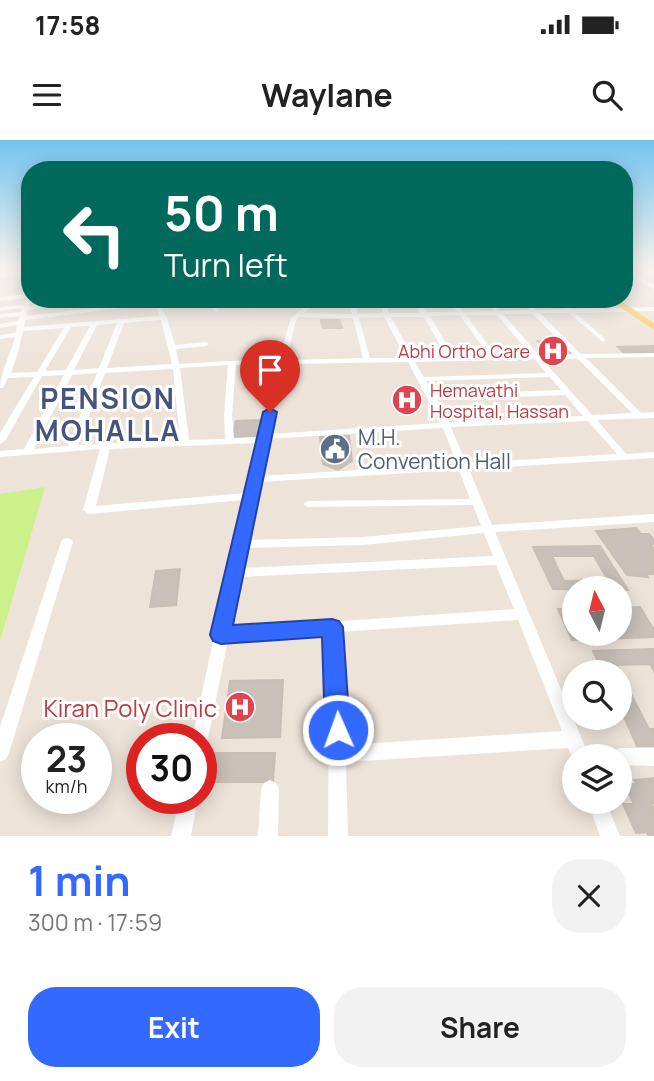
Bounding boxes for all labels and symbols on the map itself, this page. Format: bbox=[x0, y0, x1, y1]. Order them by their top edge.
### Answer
hospital icon: Abhi Ortho Care bbox=[536, 334, 570, 368]
place label: Abhi Ortho Care bbox=[398, 339, 530, 363]
pin bbox=[240, 340, 300, 412]
place label: Hemavathi Hospital, Hassan bbox=[430, 378, 569, 423]
district label: PENSION MOHALLA bbox=[35, 379, 181, 449]
hospital icon: Hemavathi Hospital, Hassan bbox=[390, 383, 424, 417]
place label: M.H. Convention Hall bbox=[358, 423, 511, 475]
public building icon: M.H. Convention Hall bbox=[318, 432, 352, 466]
north arrow bbox=[562, 576, 632, 646]
hospital icon: Kiran Poly Clinic bbox=[223, 690, 257, 724]
place label: Kiran Poly Clinic bbox=[43, 691, 217, 724]
position arrow bbox=[301, 693, 375, 767]
speed limit sign: 30 bbox=[126, 723, 217, 814]

